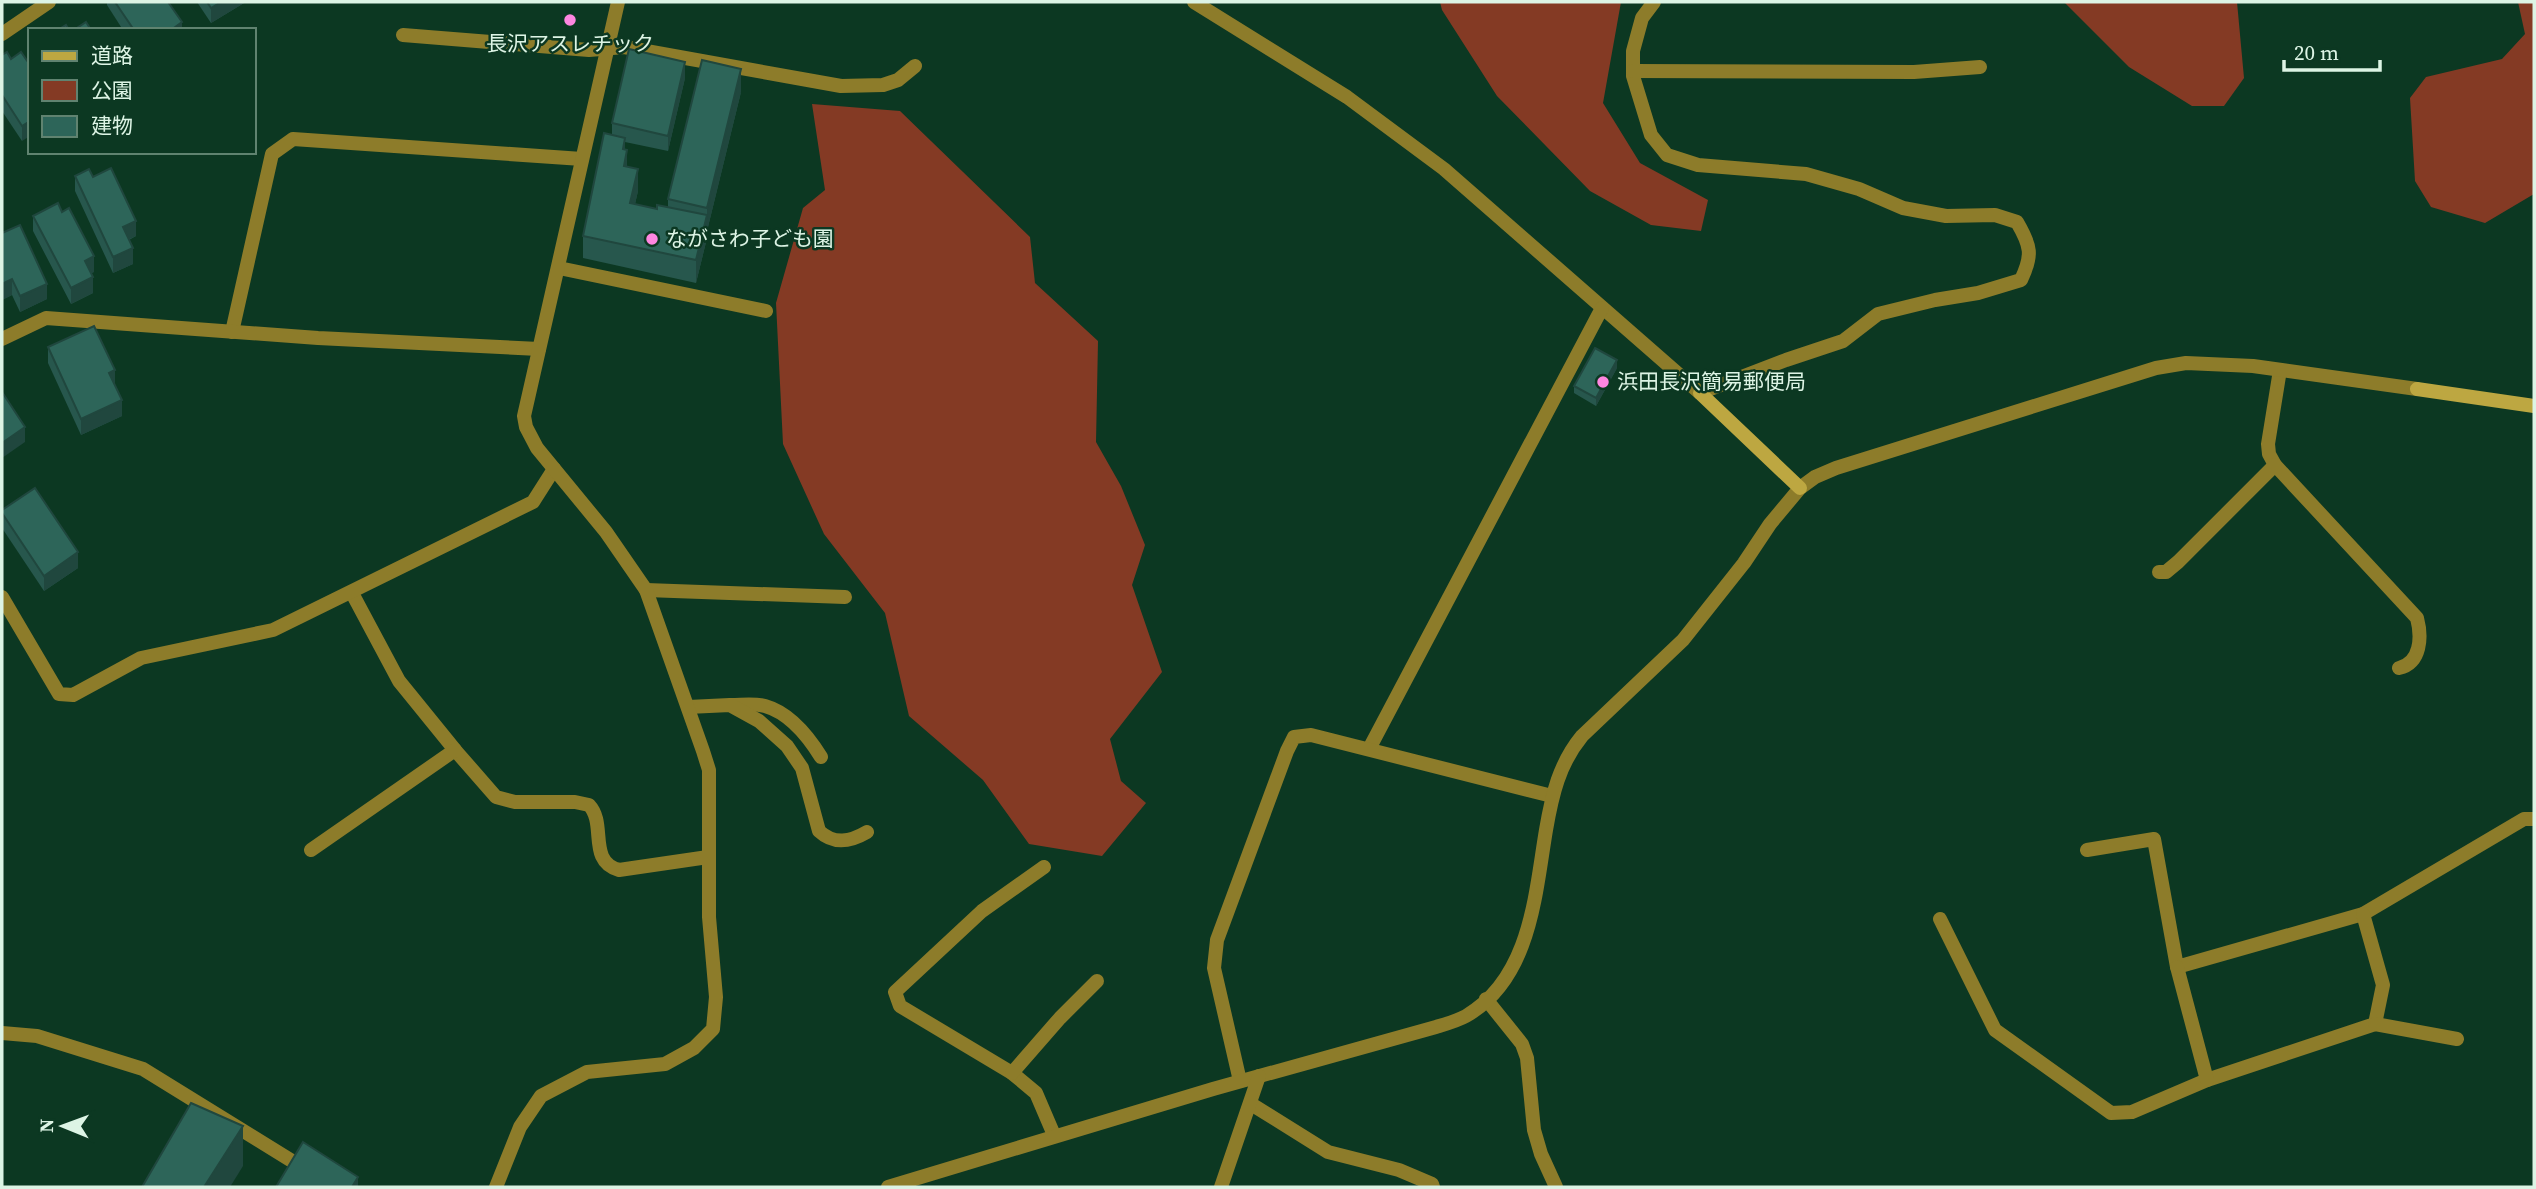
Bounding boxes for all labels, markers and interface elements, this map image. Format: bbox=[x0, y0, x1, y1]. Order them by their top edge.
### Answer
marker: 長沢アスレチック bbox=[562, 12, 578, 28]
legend bbox=[28, 28, 256, 154]
scale bar bbox=[2284, 28, 2380, 72]
place label: 長沢アスレチック bbox=[486, 29, 654, 58]
text: 20 m bbox=[2294, 38, 2339, 67]
text: 道路 bbox=[91, 41, 133, 70]
text: 公園 bbox=[91, 76, 133, 105]
text: 建物 bbox=[91, 111, 133, 140]
place label: ながさわ子ども園 bbox=[666, 224, 834, 253]
marker: ながさわ子ども園 bbox=[644, 231, 660, 247]
place label: 浜田長沢簡易郵便局 bbox=[1617, 367, 1806, 396]
marker: 浜田長沢簡易郵便局 bbox=[1595, 374, 1611, 390]
north arrow bbox=[28, 1091, 98, 1161]
text: N bbox=[33, 1118, 59, 1133]

